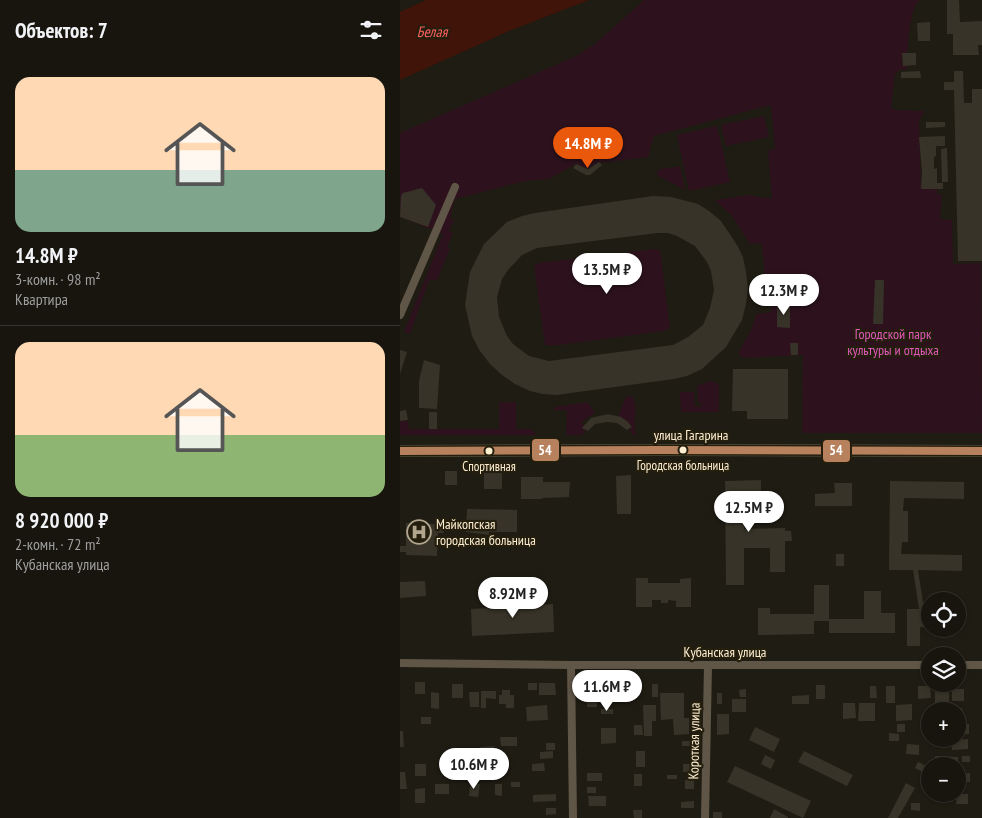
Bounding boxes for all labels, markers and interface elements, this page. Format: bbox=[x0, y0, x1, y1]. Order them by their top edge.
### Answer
icon: filters bbox=[357, 16, 385, 44]
text: Объектов: 7 bbox=[15, 17, 108, 44]
water label: Белая bbox=[417, 22, 448, 41]
icon: home bbox=[155, 109, 245, 199]
pin: 14.8M ₽ bbox=[542, 126, 634, 169]
text: 14.8M ₽ bbox=[564, 133, 612, 153]
text: 14.8M ₽ bbox=[15, 242, 78, 269]
pin: 13.5M ₽ bbox=[561, 252, 653, 295]
text: 13.5M ₽ bbox=[583, 259, 631, 279]
text: 3-комн. · 98 m² bbox=[15, 269, 101, 289]
pin: 12.3M ₽ bbox=[738, 274, 830, 316]
text: 12.3M ₽ bbox=[760, 280, 808, 300]
text: Квартира bbox=[15, 289, 68, 309]
park label: Городской парк культуры и отдыха bbox=[847, 325, 939, 359]
icon: home bbox=[155, 375, 245, 465]
street label: улица Гагарина bbox=[654, 426, 728, 444]
line badge: 54 bbox=[531, 438, 560, 462]
line badge: 54 bbox=[822, 439, 851, 463]
text: 54 bbox=[538, 441, 552, 459]
text: 54 bbox=[829, 441, 843, 459]
marker: Городская больница bbox=[678, 445, 688, 455]
marker: Спортивная bbox=[484, 446, 494, 456]
place label: Городская больница bbox=[637, 457, 729, 474]
place label: Спортивная bbox=[462, 458, 516, 475]
pin: 12.5M ₽ bbox=[703, 490, 795, 533]
text: 12.5M ₽ bbox=[725, 497, 773, 517]
text: 8 920 000 ₽ bbox=[15, 507, 108, 534]
place label: Майкопская городская больница bbox=[436, 515, 536, 549]
hospital icon: Майкопская городская больница bbox=[406, 519, 432, 545]
text: 2-комн. · 72 m² bbox=[15, 534, 101, 554]
text: Кубанская улица bbox=[15, 554, 110, 574]
pin: 8.92M ₽ bbox=[467, 576, 559, 619]
text: 8.92M ₽ bbox=[489, 583, 537, 603]
map controls bbox=[921, 592, 966, 802]
button: locate bbox=[921, 592, 966, 637]
street label: Кубанская улица bbox=[684, 643, 766, 661]
button: layers bbox=[921, 647, 966, 692]
pin: 11.6M ₽ bbox=[561, 670, 653, 712]
text: 11.6M ₽ bbox=[583, 676, 631, 696]
street label: Короткая улица bbox=[684, 702, 704, 780]
button: + bbox=[921, 702, 966, 747]
pin: 10.6M ₽ bbox=[428, 748, 520, 790]
text: 10.6M ₽ bbox=[450, 754, 498, 774]
button: − bbox=[921, 757, 966, 802]

